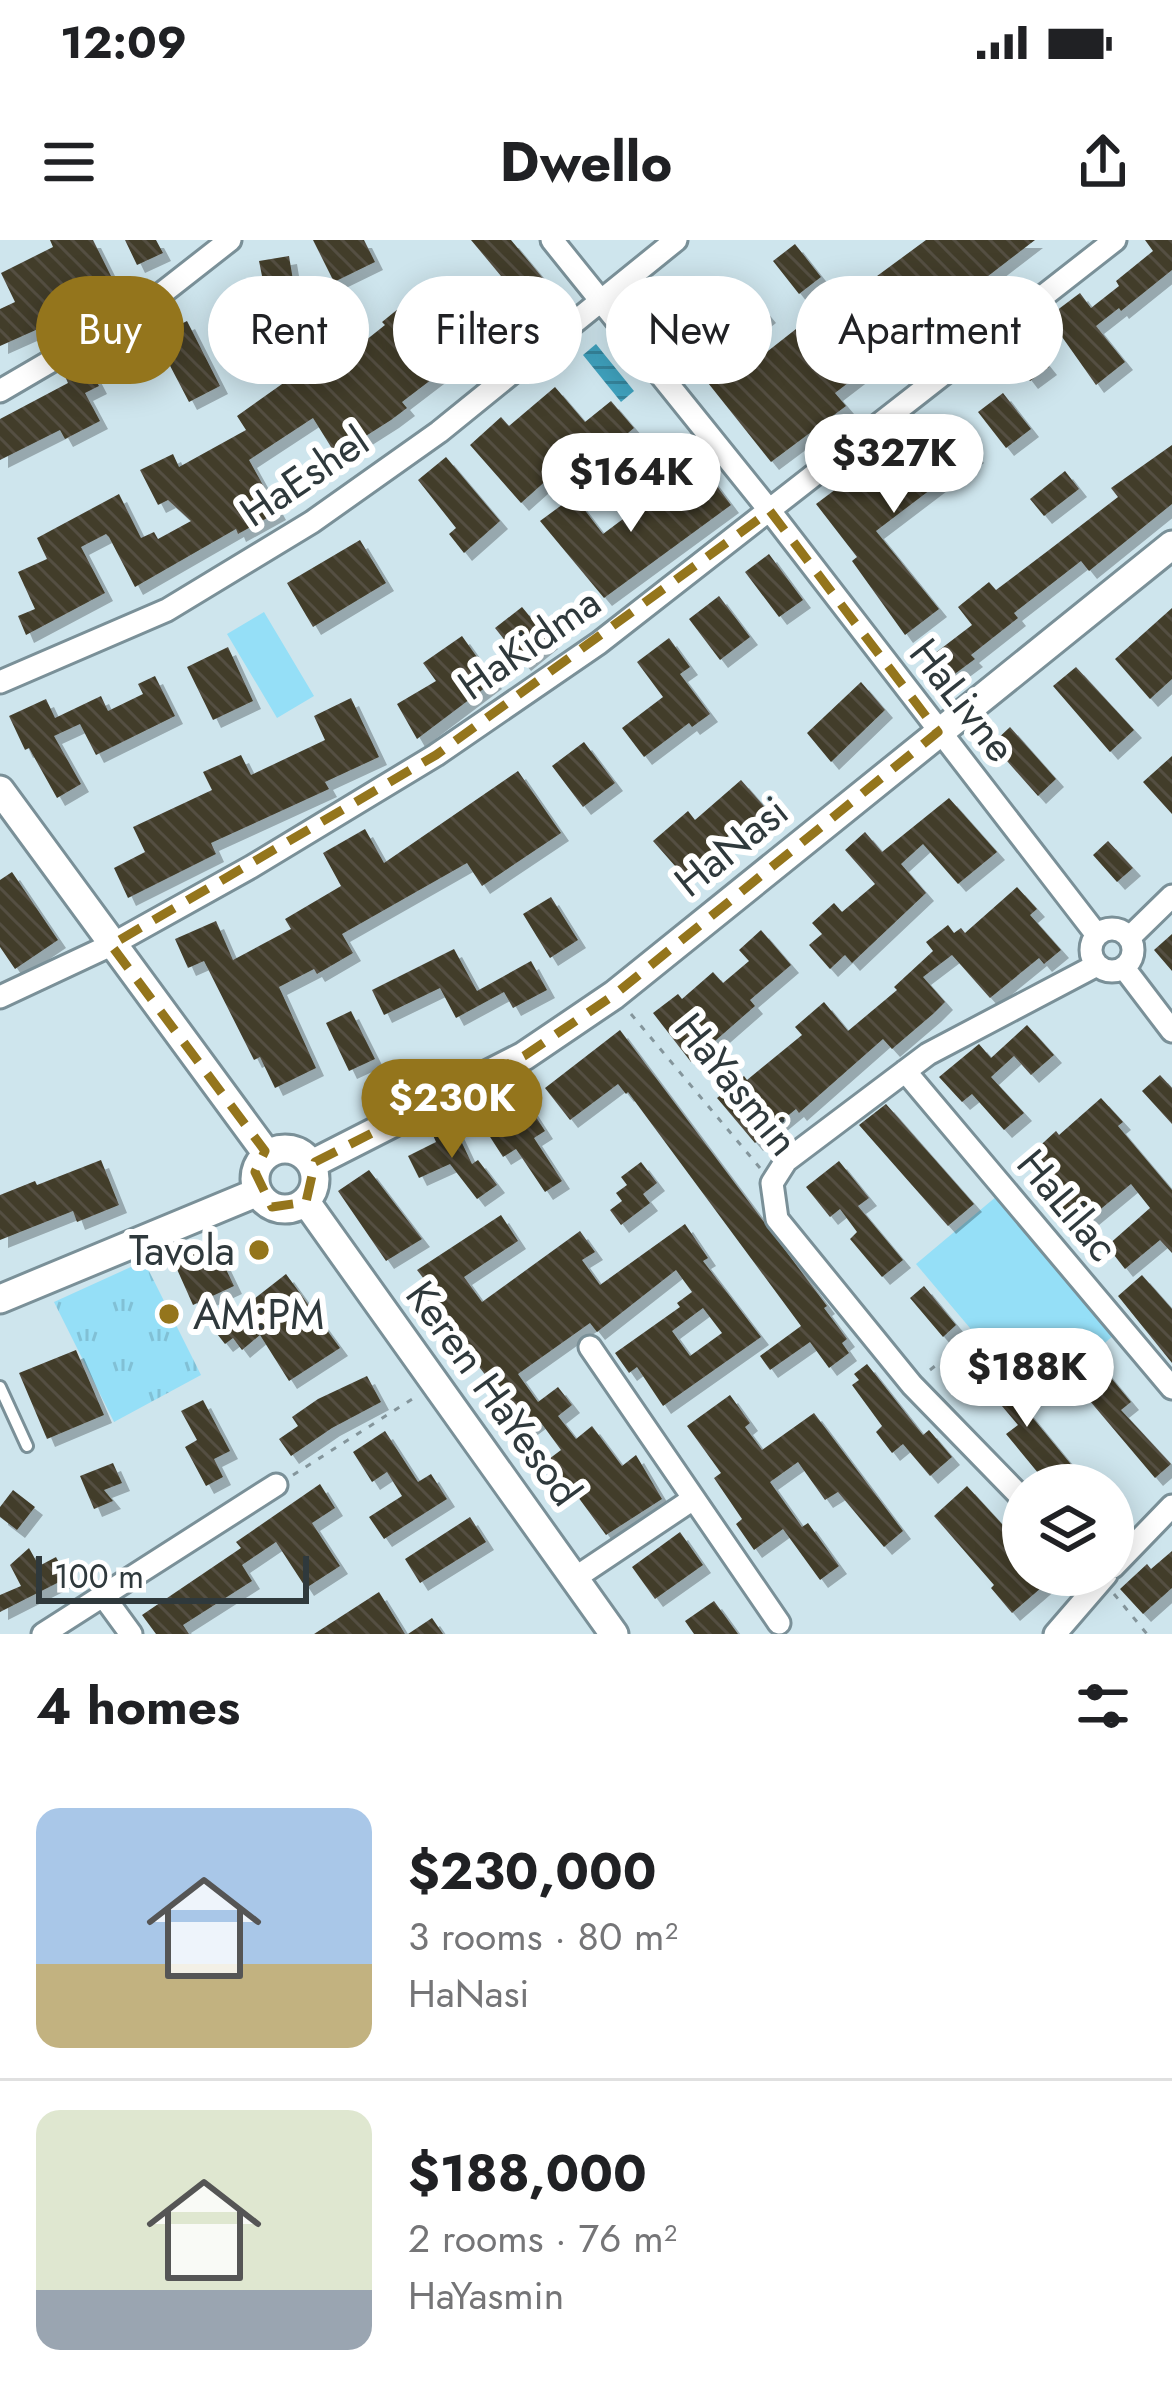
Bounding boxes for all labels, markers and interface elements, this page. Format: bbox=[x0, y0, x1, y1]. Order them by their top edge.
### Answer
text: 12:09 bbox=[60, 10, 187, 75]
text: Dwello bbox=[500, 123, 672, 201]
icon: menu bbox=[36, 129, 102, 195]
icon: share bbox=[1070, 129, 1136, 195]
chip: Buy bbox=[36, 276, 184, 384]
chip: Rent bbox=[208, 276, 369, 384]
chip: Filters bbox=[393, 276, 582, 384]
chip: New bbox=[606, 276, 772, 384]
chip: Apartment bbox=[796, 276, 1063, 384]
street label: HaEshel bbox=[228, 411, 381, 542]
pin: $327K bbox=[810, 414, 978, 516]
text: $327K bbox=[832, 424, 956, 481]
pin: $164K bbox=[547, 433, 715, 535]
text: $164K bbox=[569, 443, 693, 500]
street label: HaKidma bbox=[446, 572, 613, 715]
street label: HaLivne bbox=[895, 625, 1030, 775]
street label: HaNasi bbox=[661, 782, 801, 911]
street label: HaYasmin bbox=[660, 1000, 813, 1169]
pin: $230K bbox=[368, 1059, 536, 1161]
text: $230K bbox=[388, 1069, 516, 1126]
street label: HaLilac bbox=[1002, 1136, 1133, 1275]
place label: Tavola bbox=[129, 1220, 235, 1281]
marker: Tavola bbox=[246, 1237, 272, 1263]
street label: Keren HaYesod bbox=[391, 1268, 596, 1518]
place label: AM:PM bbox=[193, 1284, 324, 1345]
marker: AM:PM bbox=[156, 1301, 182, 1327]
pin: $188K bbox=[943, 1328, 1111, 1430]
text: $188K bbox=[967, 1338, 1087, 1395]
map controls bbox=[1002, 1464, 1134, 1596]
button: layers bbox=[1002, 1464, 1134, 1596]
scale bar bbox=[36, 1550, 309, 1603]
text: 100 m bbox=[54, 1553, 144, 1600]
text: 4 homes bbox=[36, 1669, 240, 1743]
icon: filters bbox=[1070, 1673, 1136, 1739]
text: $230,000 bbox=[408, 1834, 656, 1908]
icon: home bbox=[132, 1856, 276, 2000]
text: 3 rooms · 80 m² bbox=[408, 1908, 678, 1965]
text: HaNasi bbox=[408, 1965, 530, 2022]
text: $188,000 bbox=[408, 2136, 647, 2210]
icon: home bbox=[132, 2158, 276, 2302]
text: 2 rooms · 76 m² bbox=[408, 2210, 677, 2267]
text: HaYasmin bbox=[408, 2267, 564, 2324]

